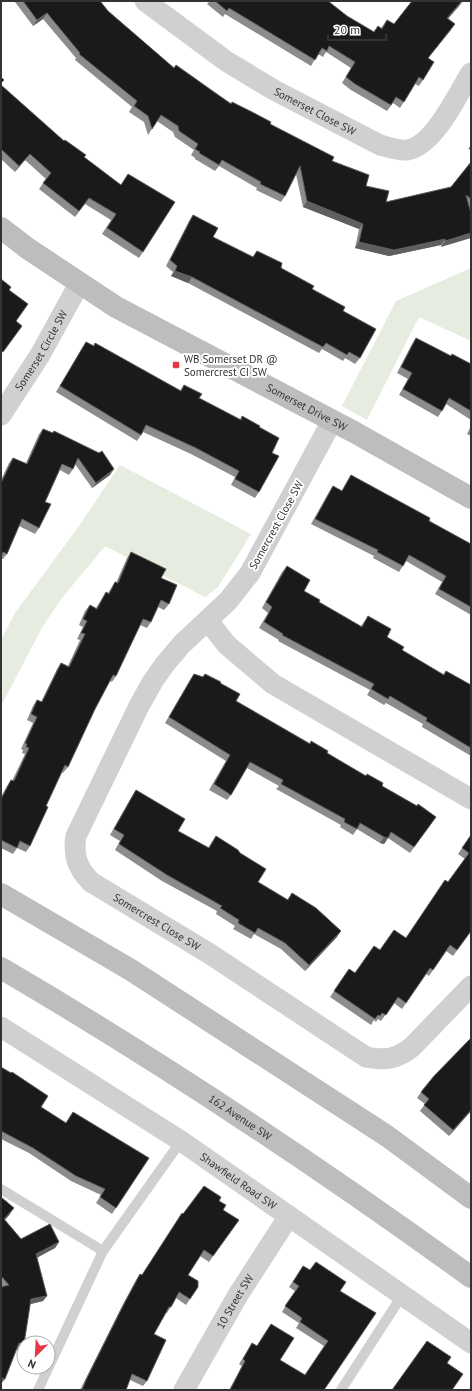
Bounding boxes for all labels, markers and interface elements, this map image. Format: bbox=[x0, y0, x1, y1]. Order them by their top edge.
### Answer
scale bar bbox=[328, 16, 386, 42]
text: 20 m bbox=[334, 22, 360, 37]
street label: Somerset Close SW bbox=[272, 84, 359, 139]
street label: Somerset Circle SW bbox=[12, 307, 71, 393]
place label: WB Somerset DR @ Somercrest CI SW bbox=[184, 352, 278, 379]
marker: WB Somerset DR @ Somercrest CI SW bbox=[171, 360, 181, 370]
street label: Somerset Drive SW bbox=[264, 380, 350, 435]
street label: Somercrest Close SW bbox=[246, 477, 307, 572]
street label: Somercrest Close SW bbox=[111, 890, 204, 954]
street label: 162 Avenue SW bbox=[206, 1091, 275, 1144]
street label: Shawfield Road SW bbox=[197, 1149, 280, 1213]
street label: 10 Street SW bbox=[213, 1271, 257, 1331]
north arrow bbox=[16, 1335, 56, 1375]
text: N bbox=[26, 1356, 38, 1372]

